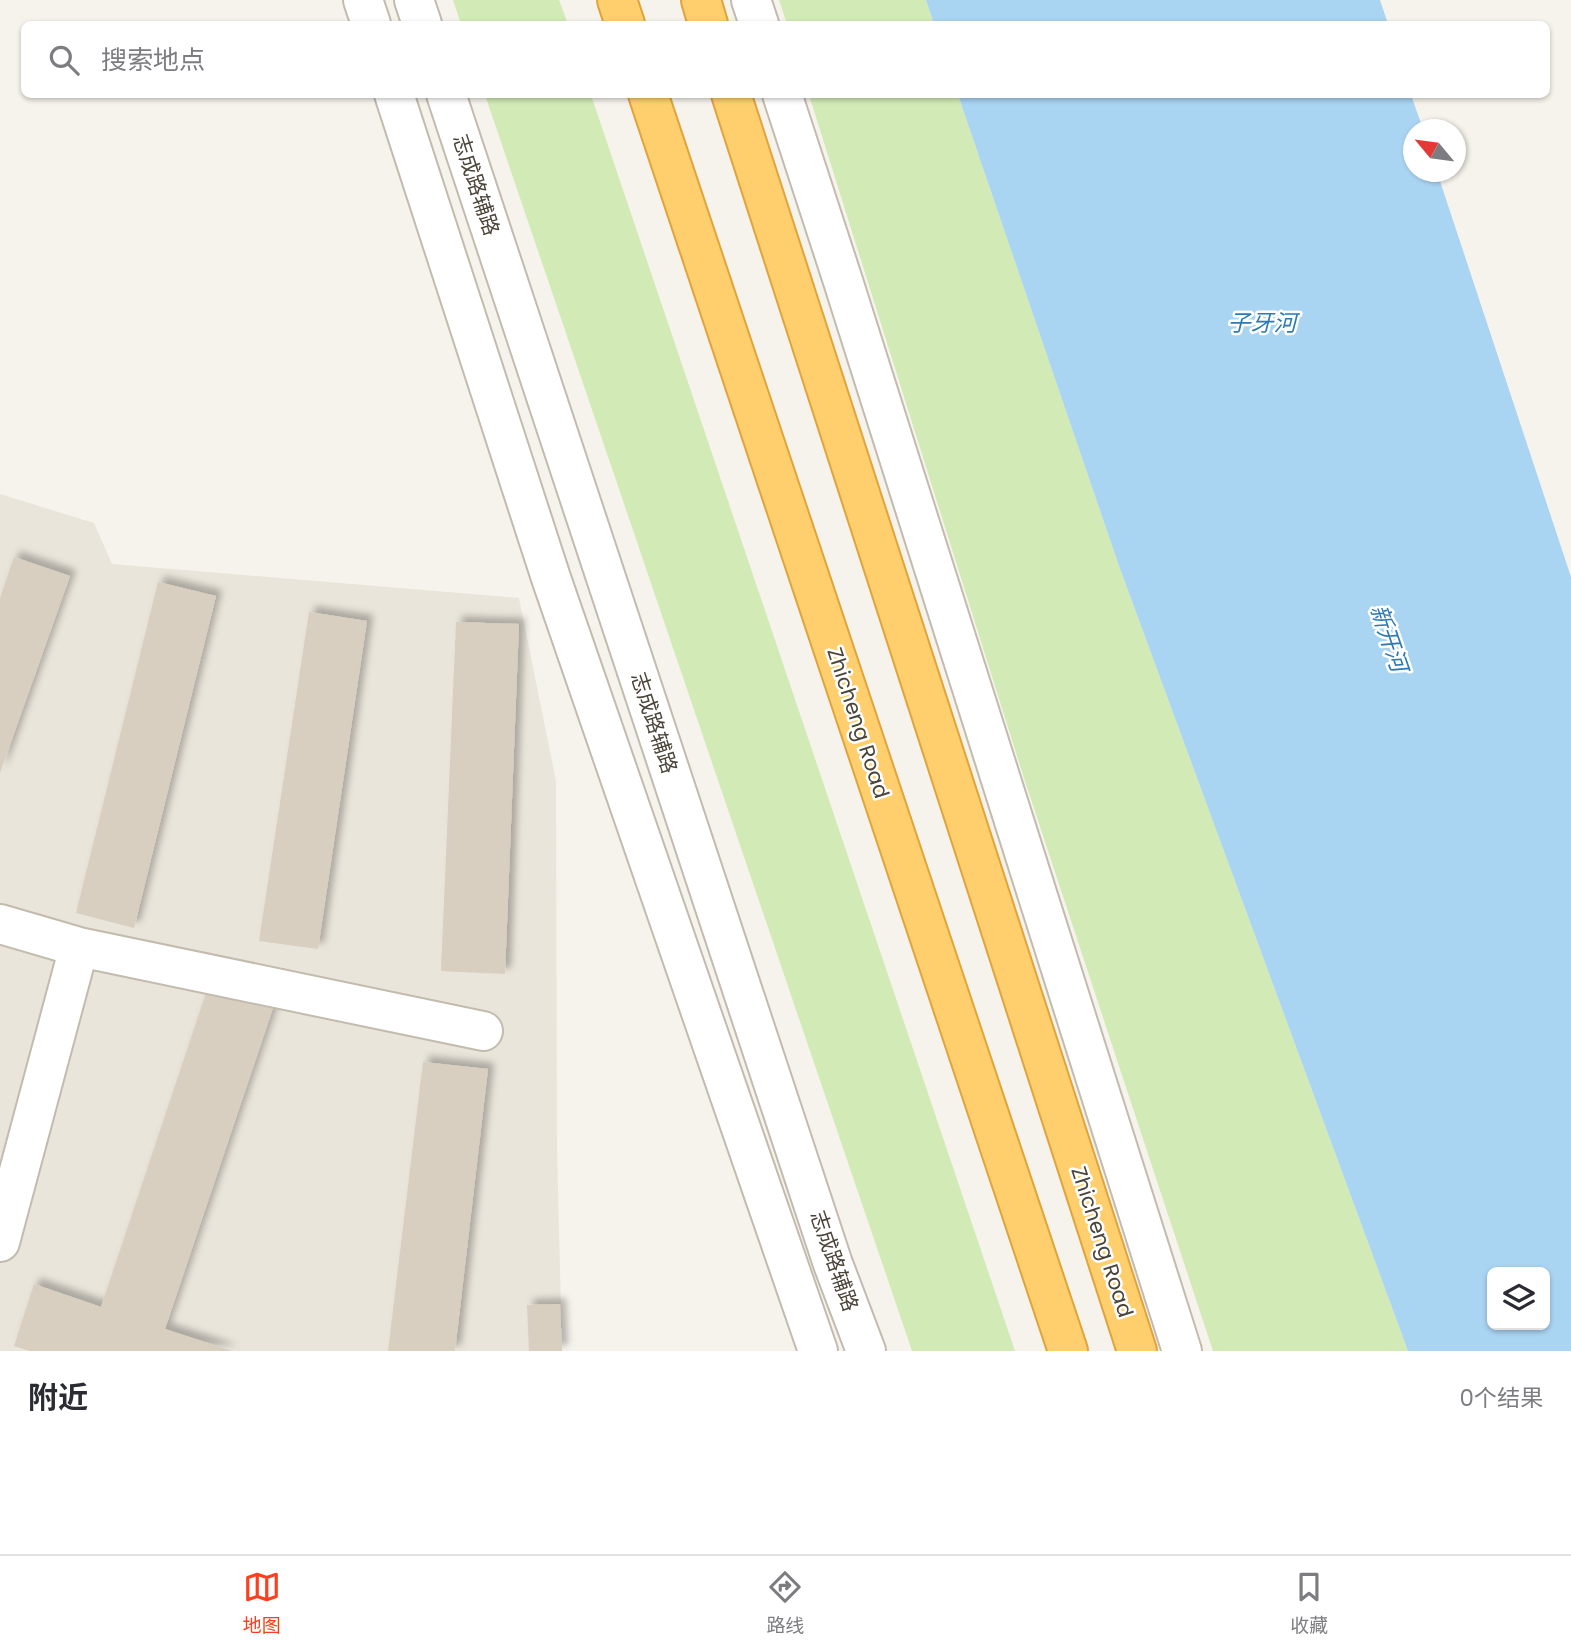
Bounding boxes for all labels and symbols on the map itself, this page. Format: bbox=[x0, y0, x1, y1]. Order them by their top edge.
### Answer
north arrow bbox=[1403, 119, 1466, 182]
street label: 志成路辅路 bbox=[446, 130, 506, 239]
water label: 子牙河 bbox=[1228, 307, 1301, 339]
water label: 新开河 bbox=[1363, 600, 1417, 680]
street label: Zhicheng Road bbox=[820, 644, 897, 802]
street label: 志成路辅路 bbox=[624, 668, 684, 777]
street label: Zhicheng Road bbox=[1064, 1163, 1141, 1321]
street label: 志成路辅路 bbox=[804, 1206, 865, 1315]

